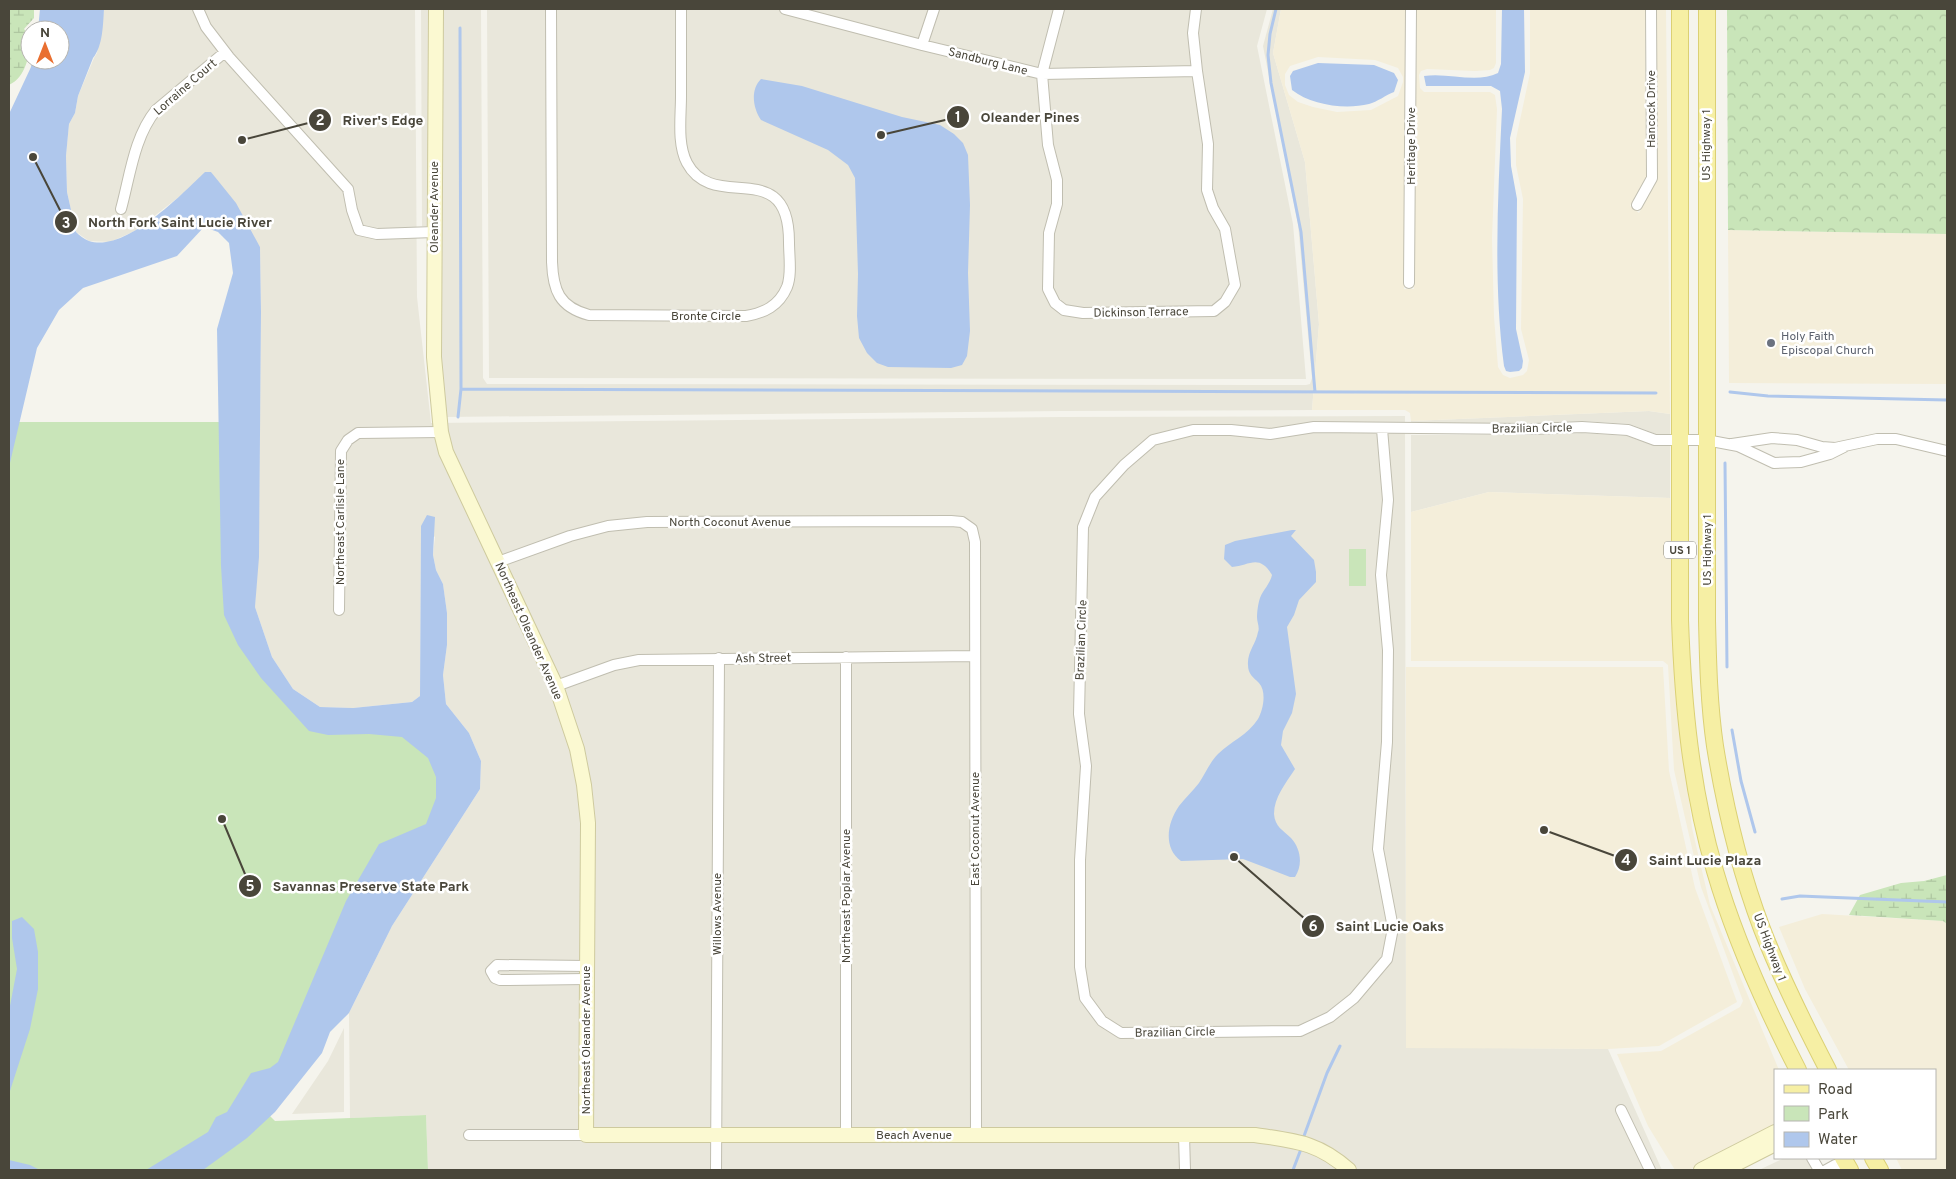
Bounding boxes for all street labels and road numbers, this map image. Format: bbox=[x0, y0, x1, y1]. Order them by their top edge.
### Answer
street label: Sandburg Lane bbox=[946, 44, 1029, 80]
street label: Lorraine Court bbox=[151, 56, 221, 120]
street label: Hancock Drive bbox=[1644, 70, 1660, 148]
street label: Heritage Drive bbox=[1404, 107, 1420, 185]
street label: US Highway 1 bbox=[1699, 109, 1715, 181]
street label: Oleander Avenue bbox=[427, 161, 443, 253]
street label: Dickinson Terrace bbox=[1093, 304, 1189, 322]
street label: Bronte Circle bbox=[671, 309, 741, 325]
street label: Brazilian Circle bbox=[1492, 420, 1573, 438]
street label: Northeast Carlisle Lane bbox=[333, 459, 349, 585]
street label: US Highway 1 bbox=[1700, 514, 1716, 586]
street label: North Coconut Avenue bbox=[669, 515, 791, 531]
road number: US 1 bbox=[1664, 542, 1696, 558]
street label: Northeast Oleander Avenue bbox=[490, 560, 566, 703]
street label: Brazilian Circle bbox=[1073, 599, 1091, 681]
street label: Ash Street bbox=[735, 651, 791, 667]
street label: East Coconut Avenue bbox=[968, 772, 984, 886]
street label: Northeast Poplar Avenue bbox=[839, 829, 855, 963]
street label: Willows Avenue bbox=[710, 873, 726, 955]
street label: US Highway 1 bbox=[1749, 911, 1789, 984]
street label: Northeast Oleander Avenue bbox=[579, 966, 595, 1114]
street label: Brazilian Circle bbox=[1135, 1024, 1216, 1042]
street label: Beach Avenue bbox=[876, 1128, 952, 1144]

